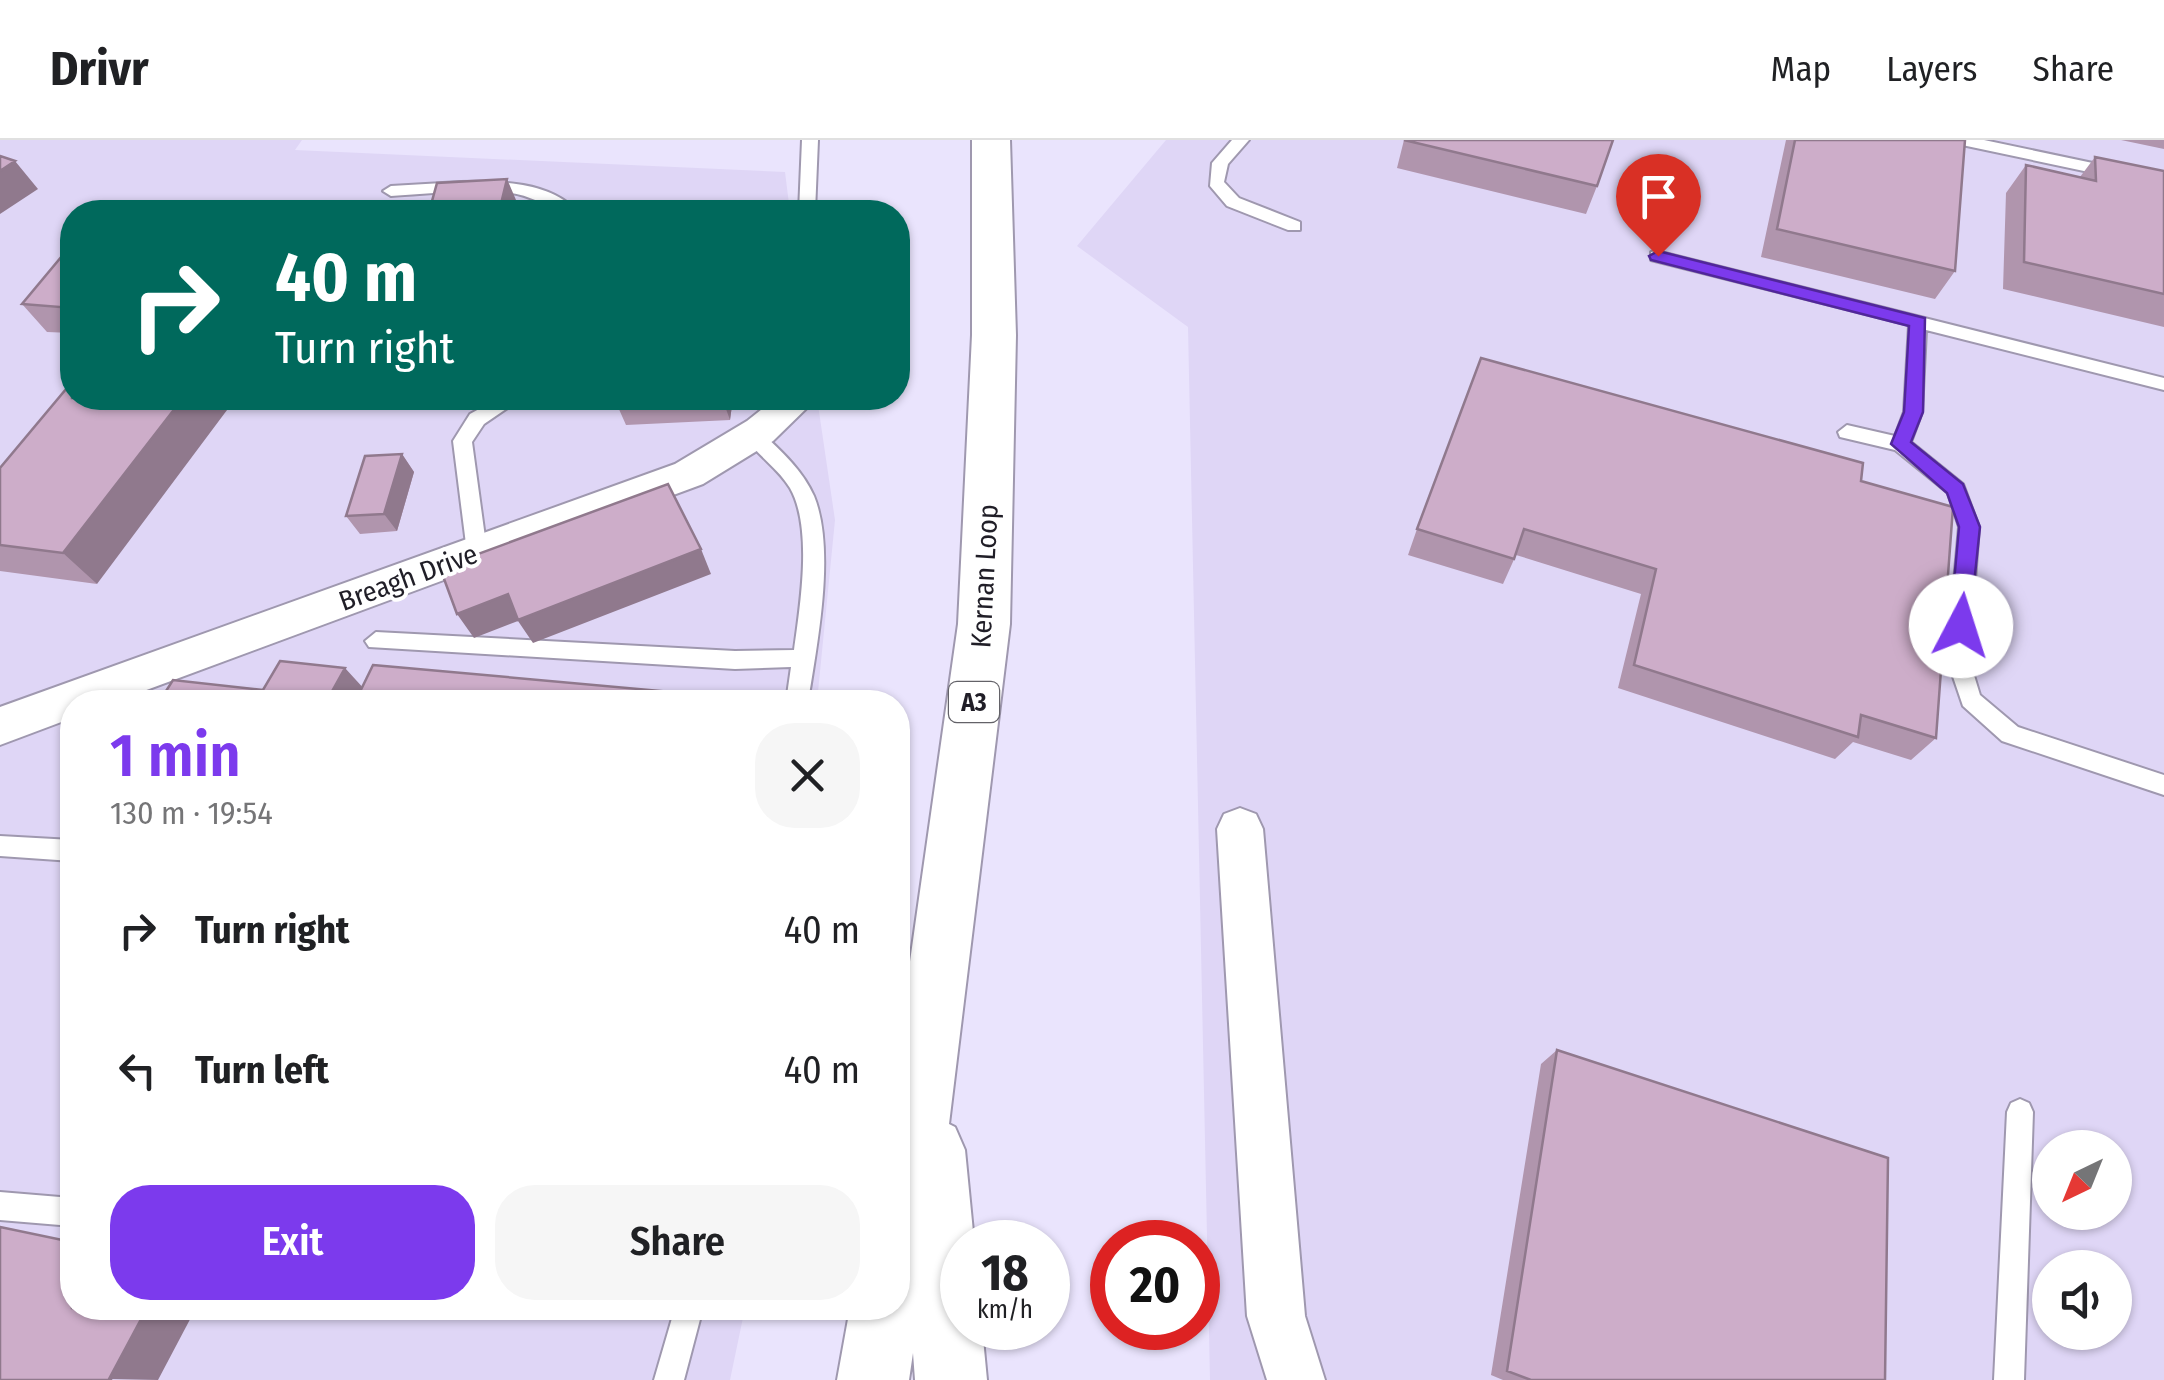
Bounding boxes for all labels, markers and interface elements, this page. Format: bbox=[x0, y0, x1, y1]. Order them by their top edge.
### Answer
text: Drivr bbox=[50, 40, 149, 98]
text: Map bbox=[1771, 48, 1831, 90]
text: Layers bbox=[1886, 48, 1978, 90]
text: Share bbox=[2033, 48, 2114, 90]
pin bbox=[1616, 154, 1701, 257]
icon: arrive bbox=[1631, 169, 1686, 224]
text: 40 m bbox=[275, 236, 417, 320]
icon: right bbox=[110, 240, 240, 370]
text: Turn right bbox=[275, 321, 454, 375]
street label: Kernan Loop bbox=[964, 503, 1005, 649]
street label: Breagh Drive bbox=[334, 537, 482, 618]
position arrow bbox=[1909, 574, 2013, 678]
road number: A3 bbox=[949, 682, 999, 722]
text: 1 min bbox=[110, 720, 241, 792]
button: close bbox=[755, 723, 860, 828]
text: 130 m · 19:54 bbox=[110, 794, 273, 832]
icon: right bbox=[110, 903, 165, 958]
text: Turn right bbox=[195, 907, 349, 953]
text: 40 m bbox=[784, 907, 860, 953]
icon: left bbox=[110, 1043, 165, 1098]
text: Turn left bbox=[195, 1047, 329, 1093]
text: 40 m bbox=[784, 1047, 860, 1093]
north arrow bbox=[2032, 1130, 2132, 1230]
map controls bbox=[2032, 1130, 2132, 1350]
button: Exit bbox=[110, 1185, 475, 1300]
button: Share bbox=[495, 1185, 860, 1300]
speed limit sign: 20 bbox=[1090, 1220, 1220, 1350]
text: 18 bbox=[981, 1243, 1029, 1303]
button: sound bbox=[2032, 1250, 2132, 1350]
text: km/h bbox=[977, 1295, 1033, 1325]

